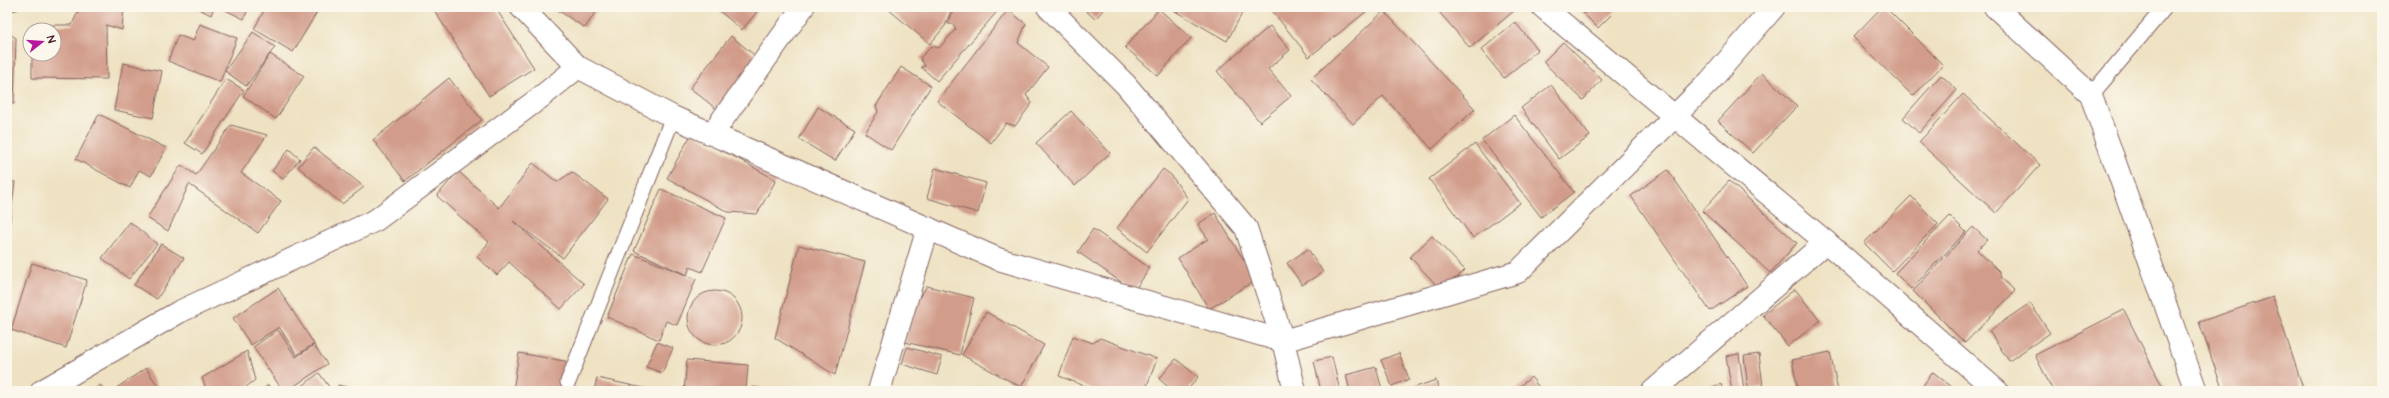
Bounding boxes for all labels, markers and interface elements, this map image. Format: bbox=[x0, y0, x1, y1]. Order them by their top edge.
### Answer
north arrow bbox=[22, 22, 62, 62]
text: N bbox=[43, 34, 59, 45]

